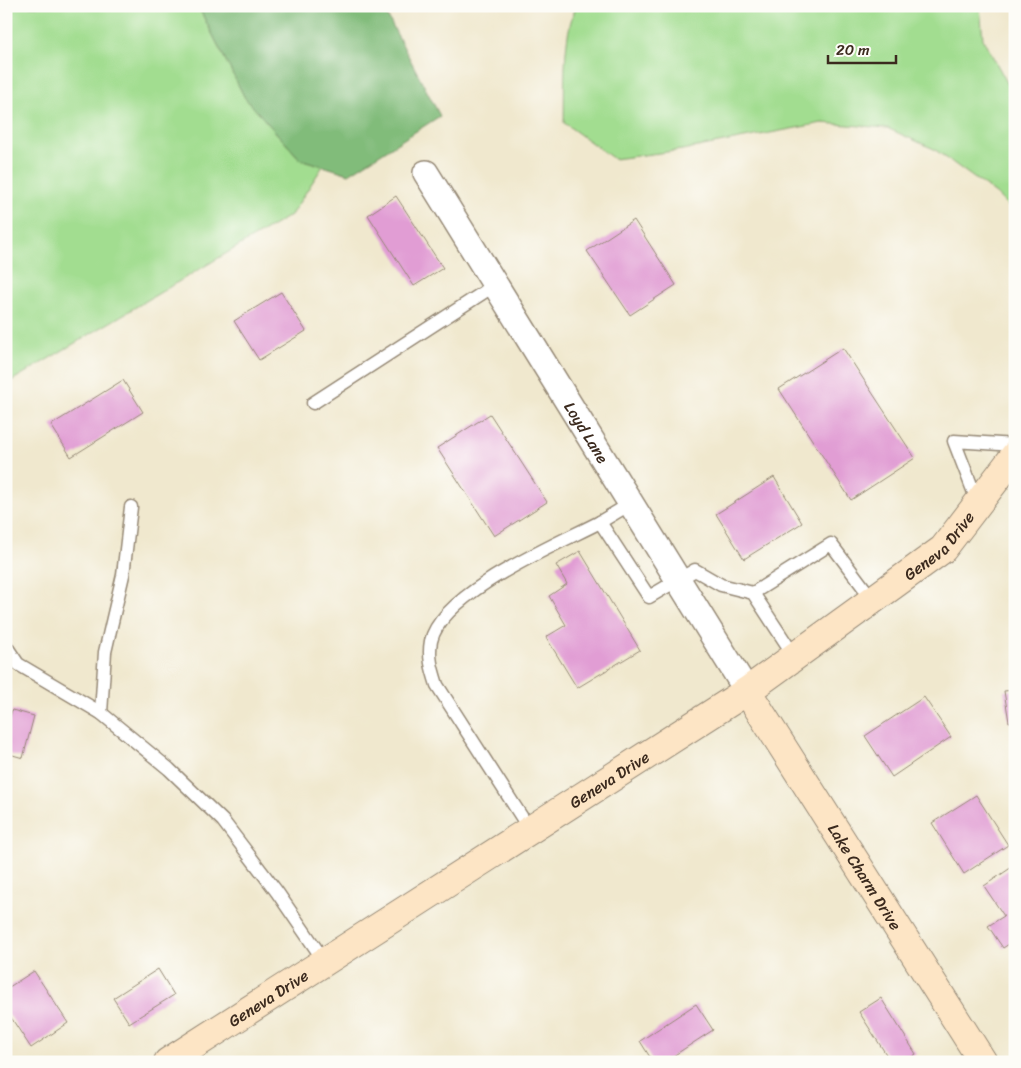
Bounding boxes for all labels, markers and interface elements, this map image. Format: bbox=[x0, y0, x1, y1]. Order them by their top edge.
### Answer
scale bar bbox=[828, 32, 896, 64]
text: 20 m bbox=[836, 37, 870, 63]
street label: Loyd Lane bbox=[556, 396, 617, 469]
street label: Geneva Drive bbox=[897, 505, 982, 588]
street label: Geneva Drive bbox=[563, 743, 655, 816]
street label: Lake Charm Drive bbox=[820, 817, 910, 936]
street label: Geneva Drive bbox=[222, 961, 314, 1035]

